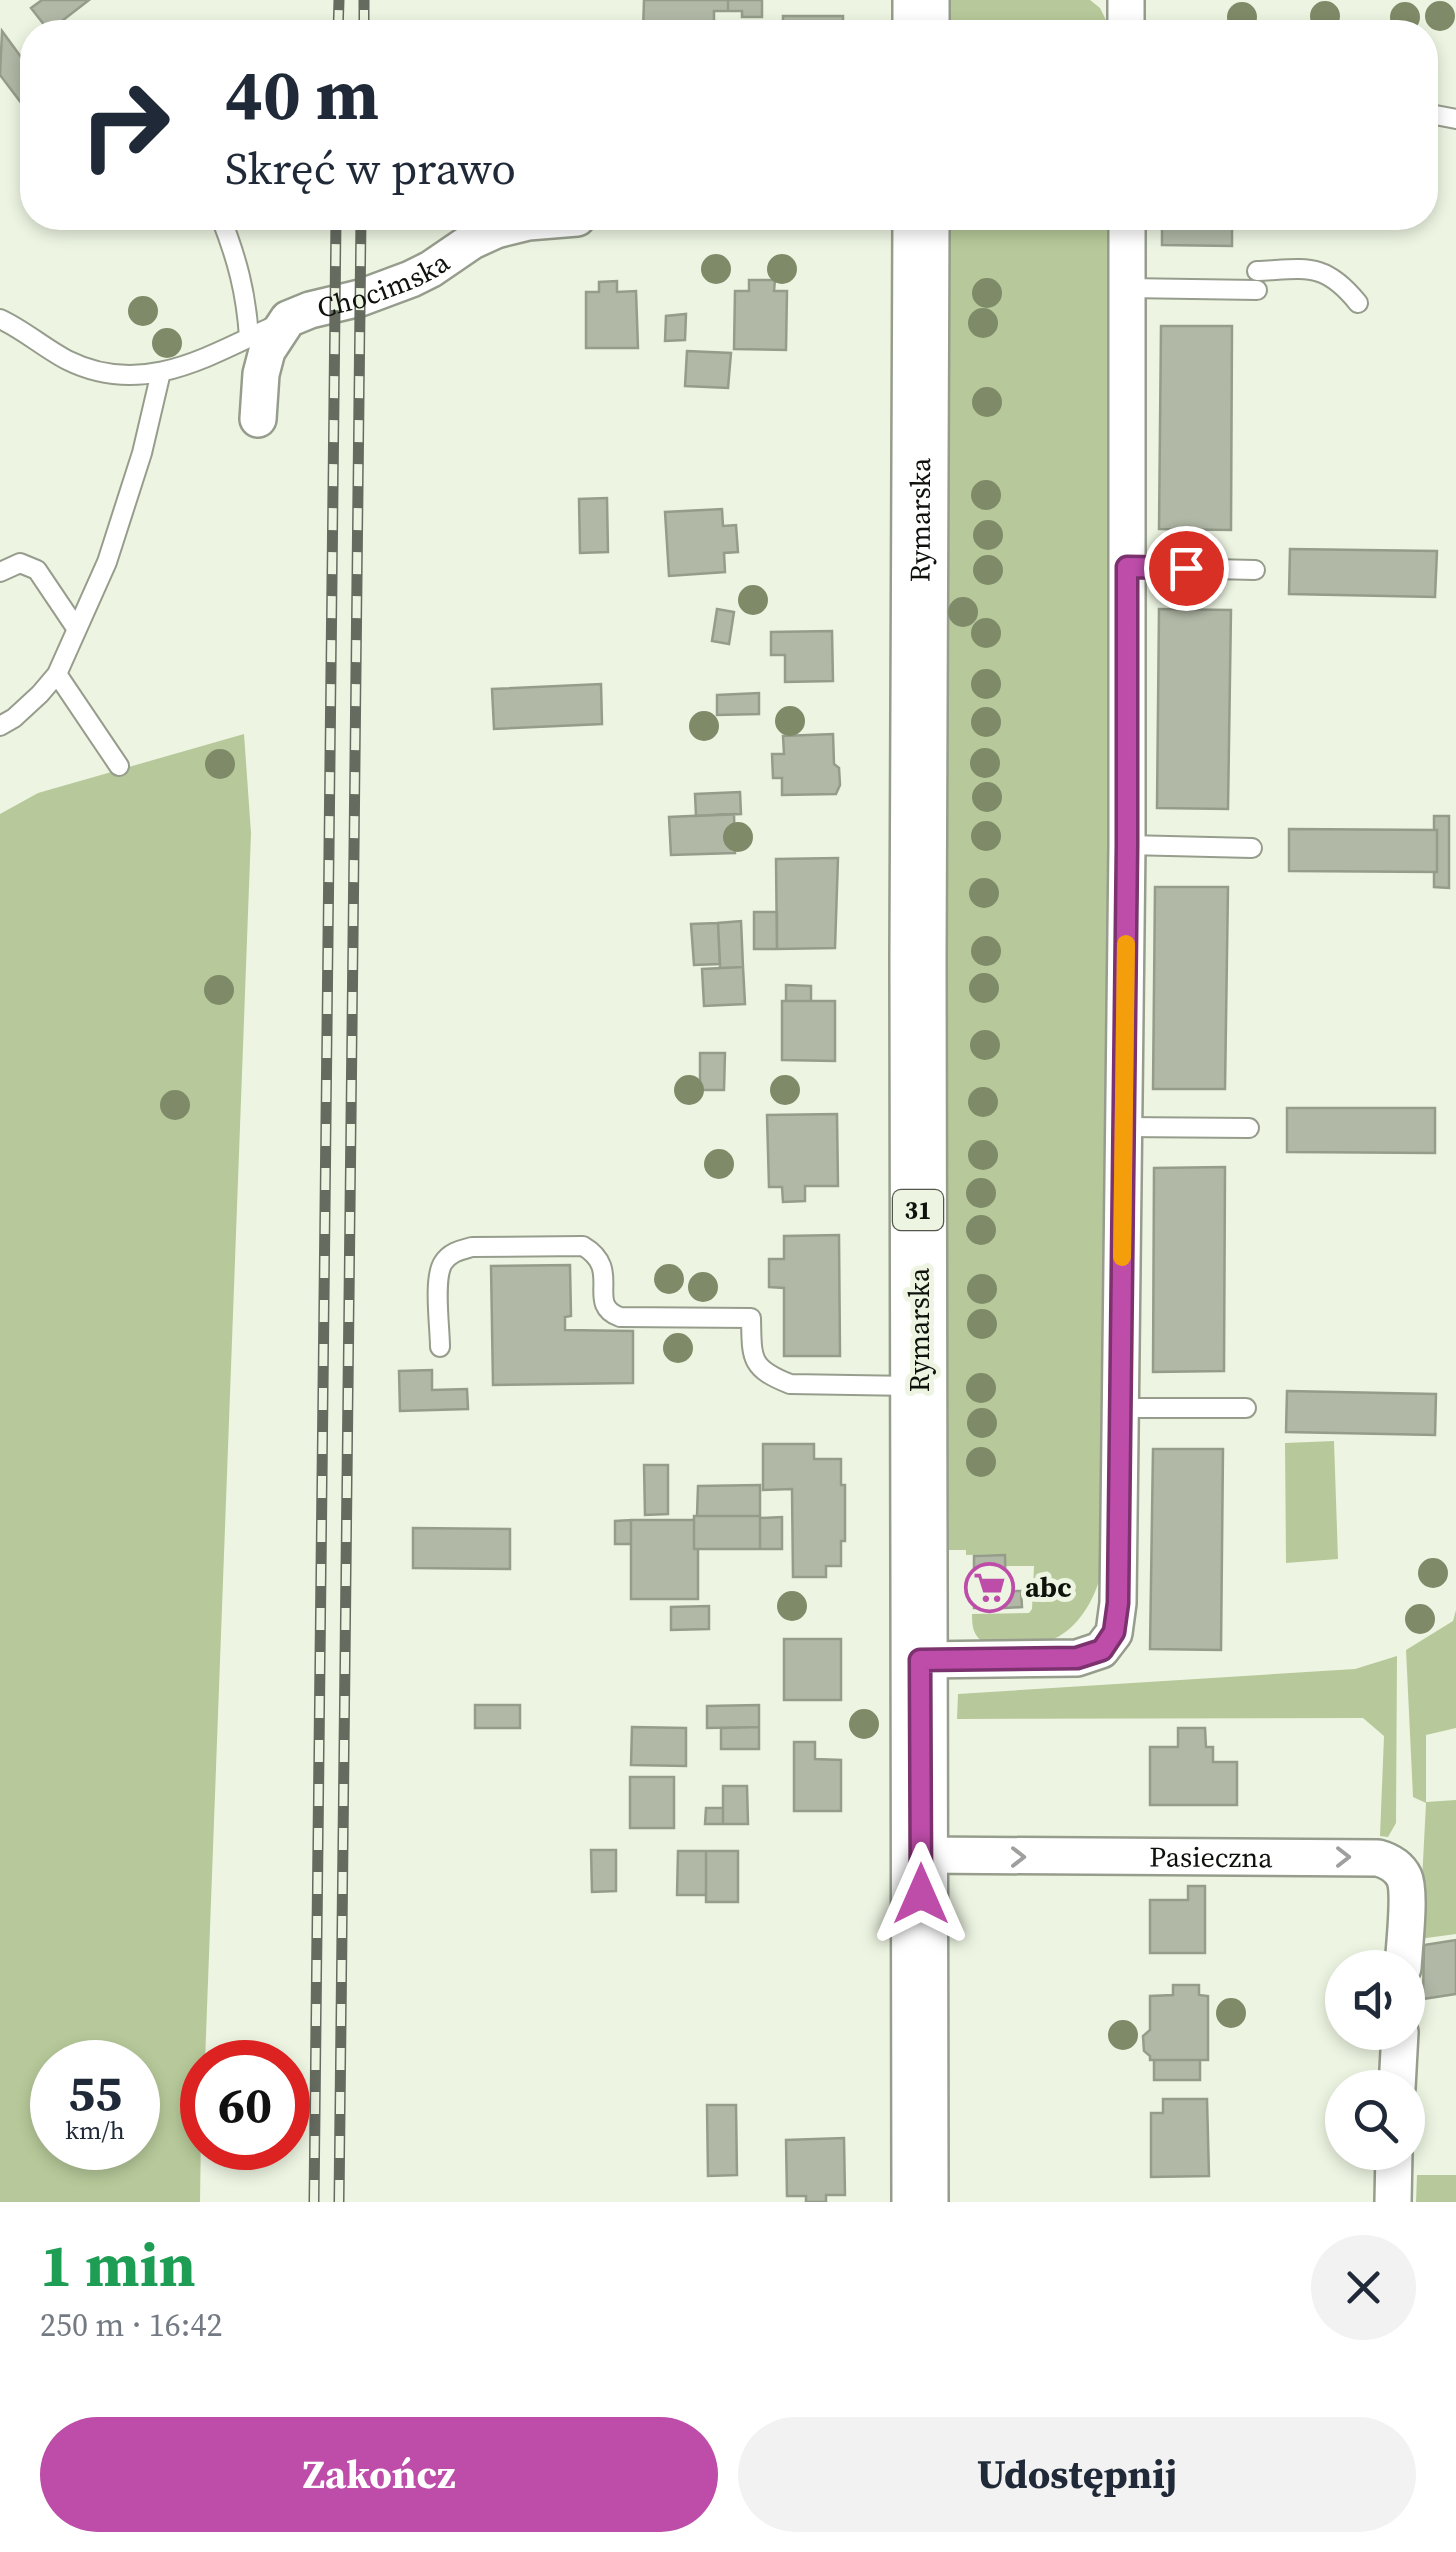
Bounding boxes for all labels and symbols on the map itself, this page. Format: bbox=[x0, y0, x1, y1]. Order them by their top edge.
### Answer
street label: Chocimska bbox=[313, 243, 457, 327]
street label: Rymarska bbox=[901, 457, 939, 582]
pin bbox=[1144, 526, 1229, 611]
road number: 31 bbox=[893, 1190, 943, 1230]
street label: Rymarska bbox=[900, 1267, 938, 1392]
supermarket icon: abc bbox=[964, 1561, 1016, 1613]
place label: abc bbox=[1025, 1568, 1072, 1606]
street label: Pasieczna bbox=[1149, 1837, 1273, 1876]
position arrow bbox=[869, 1842, 973, 1946]
one-way arrow bbox=[1012, 1846, 1027, 1868]
one-way arrow bbox=[1336, 1847, 1352, 1868]
speed limit sign: 60 bbox=[180, 2040, 310, 2170]

